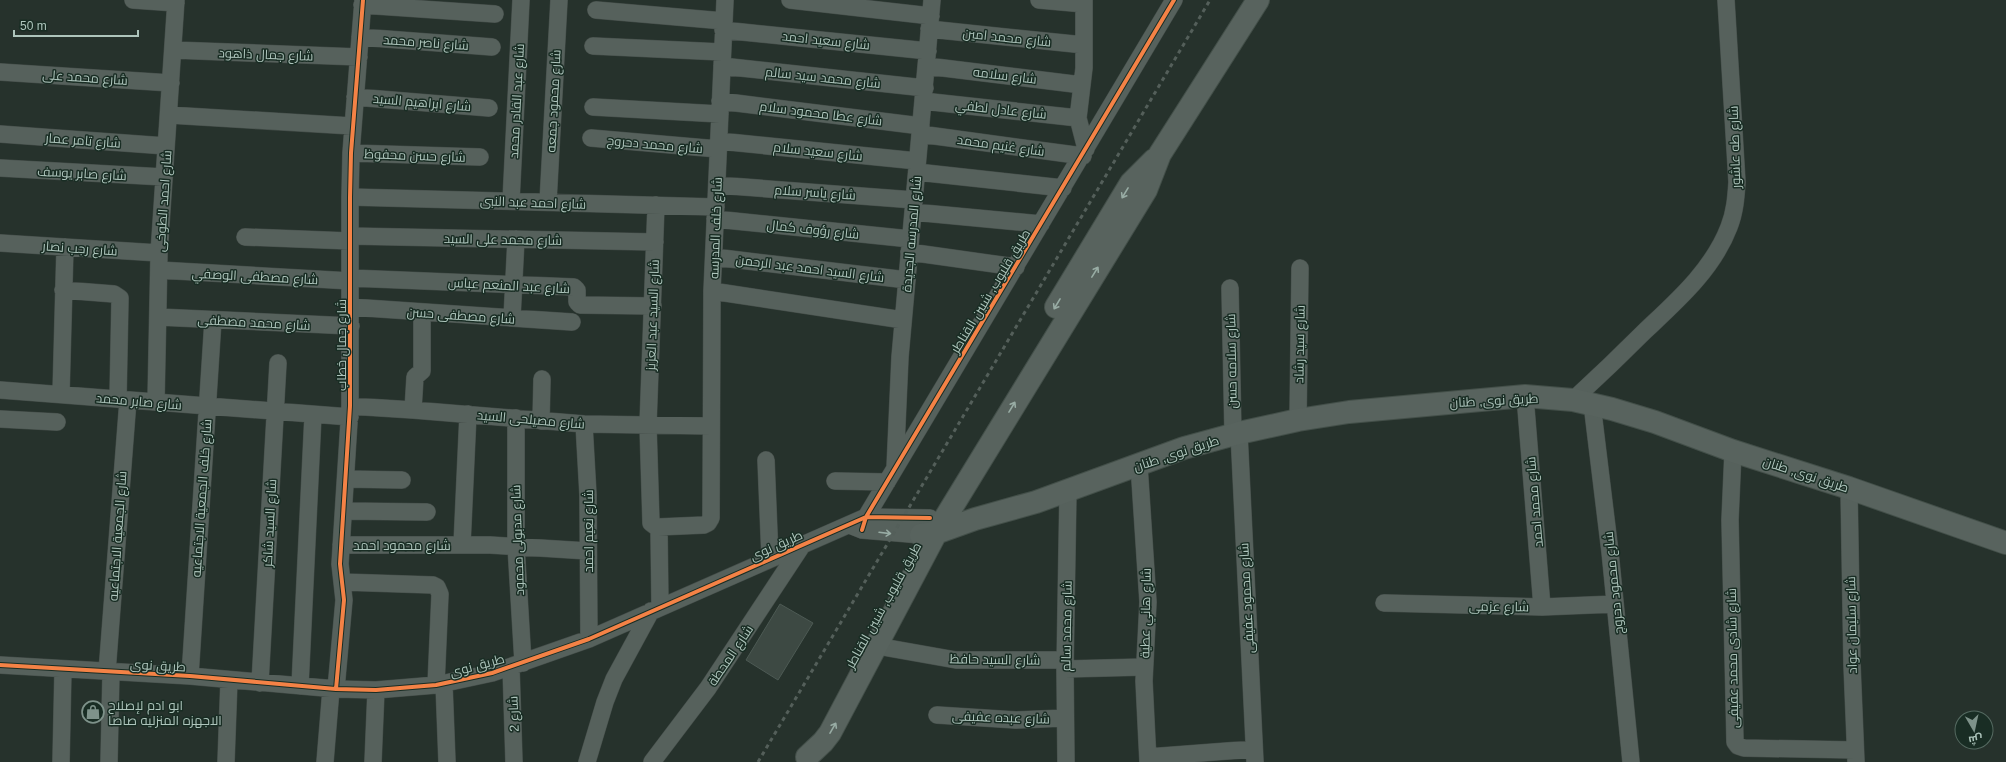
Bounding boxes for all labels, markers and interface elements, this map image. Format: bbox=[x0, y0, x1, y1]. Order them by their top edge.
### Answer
scale bar bbox=[14, 12, 138, 38]
text: 50 m bbox=[20, 19, 47, 33]
street label: شارع محمد امين bbox=[962, 25, 1052, 51]
street label: شارع سعيد احمد bbox=[781, 28, 871, 54]
street label: شارع ناصر محمد bbox=[383, 32, 469, 54]
street label: شارع عبد القادر محمد bbox=[506, 43, 528, 159]
street label: شارع جمال ذاهود bbox=[218, 45, 314, 65]
street label: شارع محمود جمعه bbox=[543, 49, 565, 153]
street label: شارع محمد سيد سالم bbox=[764, 64, 882, 93]
street label: شارع سلامه bbox=[972, 64, 1038, 88]
street label: شارع محمد على bbox=[42, 67, 128, 89]
street label: شارع ابراهيم السيد bbox=[372, 91, 472, 116]
street label: شارع عادل لطفي bbox=[954, 97, 1047, 125]
street label: شارع عطا محمود سلام bbox=[758, 99, 883, 130]
street label: شارع طه عاشور bbox=[1726, 105, 1744, 190]
street label: شارع تامر عمار bbox=[44, 130, 121, 152]
street label: شارع غنيم محمد bbox=[956, 132, 1046, 161]
street label: شارع محمد دحروج bbox=[606, 133, 704, 157]
street label: شارع سعيد سلام bbox=[772, 139, 863, 166]
street label: شارع حسن محفوظ bbox=[364, 146, 466, 166]
street label: شارع احمد الطوخى bbox=[152, 150, 176, 252]
street label: شارع صابر يوسف bbox=[37, 164, 127, 184]
street label: شارع المدرسه الجديدة bbox=[899, 175, 925, 293]
street label: شارع خلف المدرسه bbox=[706, 177, 726, 279]
street label: شارع ياسر سلام bbox=[774, 182, 856, 205]
one-way arrow bbox=[1120, 187, 1128, 199]
street label: شارع احمد عبد النبى bbox=[480, 193, 586, 213]
street label: شارع رؤوف كمال bbox=[766, 217, 860, 243]
street label: طريق قليوب, شبين القناطر bbox=[947, 227, 1033, 357]
street label: شارع محمد على السيد bbox=[444, 231, 562, 249]
street label: شارع رجب نصار bbox=[41, 238, 118, 260]
street label: شارع السيد احمد عبد الرحمن bbox=[735, 252, 885, 286]
street label: شارع السيد عبد العزيز bbox=[643, 259, 663, 372]
street label: شارع مصطفى الوصفي bbox=[191, 266, 318, 290]
one-way arrow bbox=[1091, 267, 1099, 278]
street label: شارع عبد المنعم عباس bbox=[448, 275, 570, 298]
one-way arrow bbox=[1053, 298, 1061, 310]
street label: شارع جمال خطاب bbox=[334, 299, 350, 391]
street label: شارع مصطفى حسن bbox=[406, 304, 516, 328]
street label: شارع سيد رشاد bbox=[1291, 305, 1309, 383]
street label: شارع محمد مصطفى bbox=[197, 312, 311, 334]
street label: شارع سلامه حسن bbox=[1223, 313, 1241, 409]
street label: شارع صابر محمد bbox=[95, 390, 183, 414]
street label: طريق نوى, طنان bbox=[1449, 391, 1539, 410]
one-way arrow bbox=[1009, 401, 1017, 413]
street label: شارع مصيلحى السيد bbox=[476, 407, 585, 433]
street label: شارع خلف الجمعية الاجتماعيه bbox=[188, 418, 216, 578]
street label: طريق نوى, طنان bbox=[1131, 433, 1221, 474]
street label: طريق نوى, طنان bbox=[1761, 454, 1851, 495]
street label: شارع محمد احمد bbox=[1523, 456, 1547, 548]
street label: شارع الجمعية الاجتماعيه bbox=[105, 471, 131, 602]
street label: شارع السيد شاكر bbox=[260, 479, 280, 568]
street label: شارع مدبولى محمود bbox=[508, 484, 528, 596]
street label: شارع نعيم احمد bbox=[581, 490, 598, 572]
street label: طريق نوى bbox=[748, 527, 805, 564]
one-way arrow bbox=[878, 529, 891, 537]
street label: شارع محمود دحروج bbox=[1601, 531, 1627, 635]
street label: شارع محمود احمد bbox=[353, 538, 451, 554]
street label: طريق قليوب, شبين القناطر bbox=[842, 540, 924, 672]
street label: شارع محمود عفيفى bbox=[1236, 542, 1258, 654]
street label: شارع هاني عطية bbox=[1137, 568, 1157, 658]
street label: شارع سليمان عواد bbox=[1843, 576, 1861, 674]
street label: شارع محمد سالم bbox=[1058, 580, 1077, 672]
street label: شارع شادى محمد عفيفى bbox=[1724, 588, 1742, 728]
street label: شارع عزمى bbox=[1469, 598, 1529, 616]
street label: شارع المحطة bbox=[705, 622, 757, 689]
street label: طريق نوى bbox=[448, 651, 506, 680]
street label: شارع السيد حافظ bbox=[949, 651, 1040, 669]
street label: طريق نوى bbox=[130, 657, 186, 674]
street label: شارع 2 bbox=[505, 696, 523, 732]
place label: ابو ادم لإصلاح الاجهزه المنزليه صاصا bbox=[108, 698, 222, 728]
shop icon: ابو ادم لإصلاح الاجهزه المنزليه صاصا bbox=[80, 699, 106, 725]
street label: شارع عبده عفيفى bbox=[952, 708, 1050, 728]
north arrow bbox=[1954, 710, 1994, 750]
one-way arrow bbox=[829, 722, 837, 734]
text: ش bbox=[1967, 732, 1983, 747]

